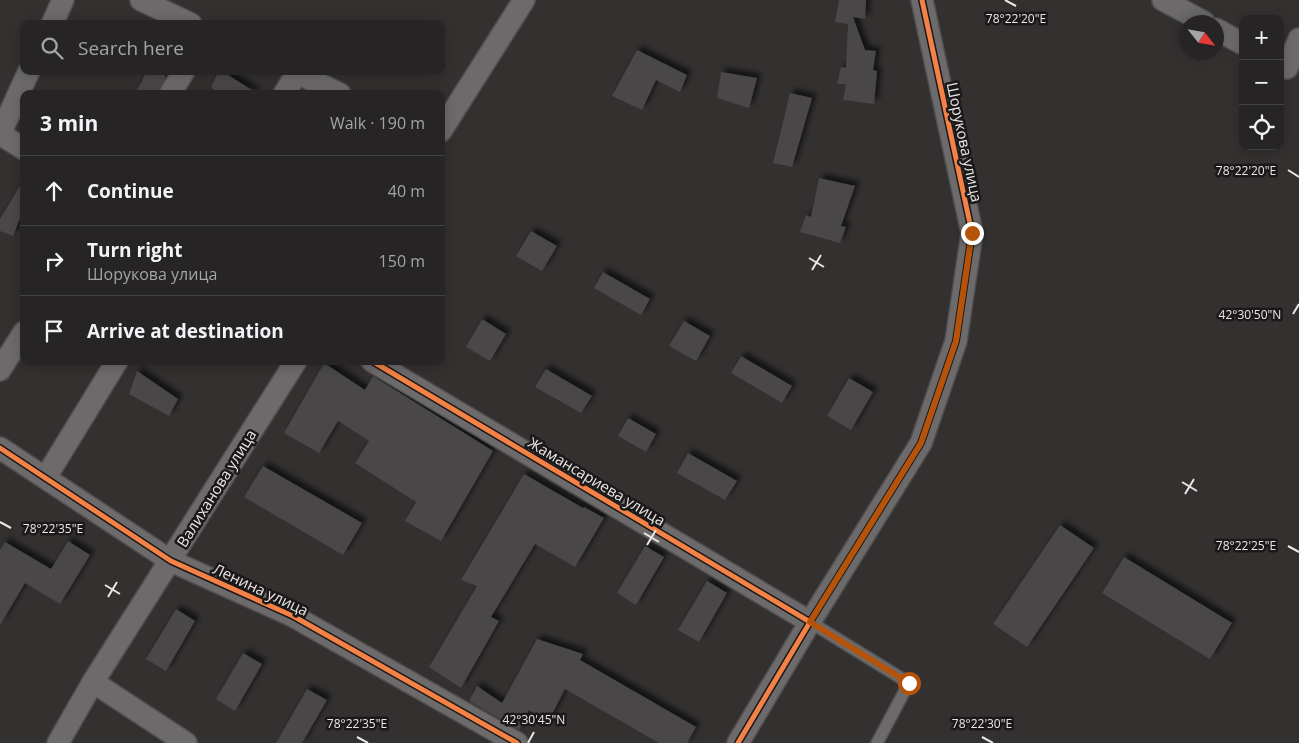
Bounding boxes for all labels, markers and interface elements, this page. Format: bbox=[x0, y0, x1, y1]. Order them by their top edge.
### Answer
text: 78°22'20"E bbox=[986, 10, 1046, 27]
north arrow bbox=[1179, 15, 1224, 60]
map controls bbox=[1239, 15, 1284, 150]
button: + bbox=[1239, 15, 1284, 60]
search box bbox=[20, 20, 445, 75]
icon: search bbox=[38, 34, 66, 62]
text: Search here bbox=[78, 35, 184, 61]
button: − bbox=[1239, 60, 1284, 105]
street label: Шорукова улица bbox=[943, 80, 987, 204]
button: locate bbox=[1239, 105, 1284, 150]
text: 3 min bbox=[40, 109, 98, 137]
text: Walk · 190 m bbox=[330, 112, 425, 134]
text: 78°22'20"E bbox=[1216, 162, 1276, 179]
icon: ahead bbox=[40, 177, 68, 205]
text: Continue bbox=[87, 178, 174, 204]
text: 40 m bbox=[388, 180, 425, 202]
route end bbox=[961, 222, 984, 245]
text: Turn right bbox=[87, 237, 182, 263]
icon: right bbox=[40, 247, 68, 275]
text: 150 m bbox=[379, 250, 425, 272]
text: Шорукова улица bbox=[87, 263, 217, 285]
text: 42°30'50"N bbox=[1219, 306, 1281, 323]
icon: arrive bbox=[40, 317, 68, 345]
text: Arrive at destination bbox=[87, 318, 284, 344]
street label: Валиханова улица bbox=[172, 425, 260, 551]
street label: Жамансариева улица bbox=[525, 432, 669, 530]
text: 78°22'35"E bbox=[23, 520, 83, 537]
text: 78°22'25"E bbox=[1216, 537, 1276, 554]
street label: Ленина улица bbox=[210, 558, 312, 620]
route start bbox=[898, 672, 921, 695]
text: 42°30'45"N bbox=[503, 711, 565, 728]
text: 78°22'35"E bbox=[327, 715, 387, 732]
text: 78°22'30"E bbox=[952, 715, 1012, 732]

